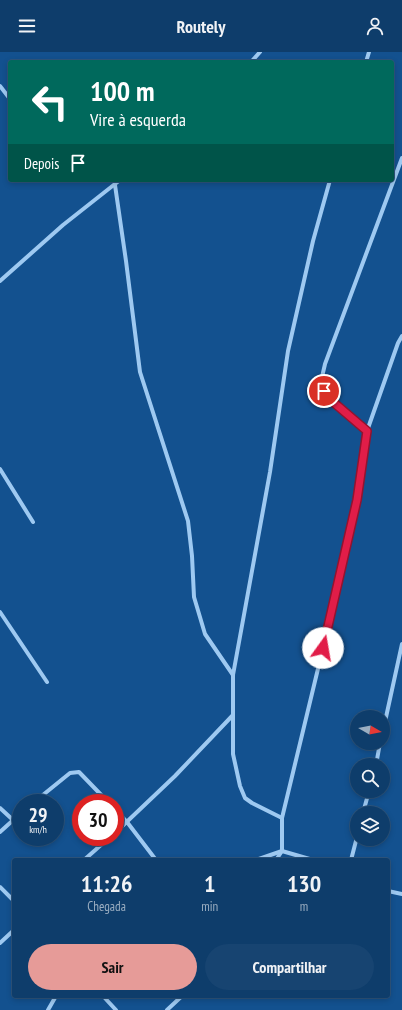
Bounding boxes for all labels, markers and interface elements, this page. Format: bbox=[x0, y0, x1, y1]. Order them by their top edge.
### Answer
icon: menu bbox=[16, 15, 38, 37]
text: Routely bbox=[177, 15, 225, 38]
icon: person bbox=[364, 15, 386, 37]
text: 100 m bbox=[90, 72, 154, 109]
icon: left bbox=[24, 76, 76, 128]
text: Vire à esquerda bbox=[90, 108, 186, 131]
icon: arrive bbox=[67, 152, 89, 174]
text: Depois bbox=[24, 154, 59, 173]
pin bbox=[307, 374, 341, 408]
icon: arrive bbox=[313, 380, 335, 402]
position arrow bbox=[302, 627, 344, 669]
north arrow bbox=[350, 710, 390, 750]
map controls bbox=[350, 710, 390, 846]
button: search bbox=[350, 758, 390, 798]
speed limit sign: 30 bbox=[72, 794, 124, 846]
text: 29 bbox=[28, 802, 48, 828]
button: layers bbox=[350, 806, 390, 846]
text: km/h bbox=[29, 823, 47, 836]
text: 11:26 bbox=[81, 868, 133, 899]
text: 1 bbox=[204, 868, 215, 899]
text: 130 bbox=[287, 868, 321, 899]
text: Chegada bbox=[87, 898, 126, 915]
text: min bbox=[201, 898, 218, 915]
text: m bbox=[300, 898, 308, 915]
button: Sair bbox=[28, 944, 197, 990]
button: Compartilhar bbox=[205, 944, 374, 990]

